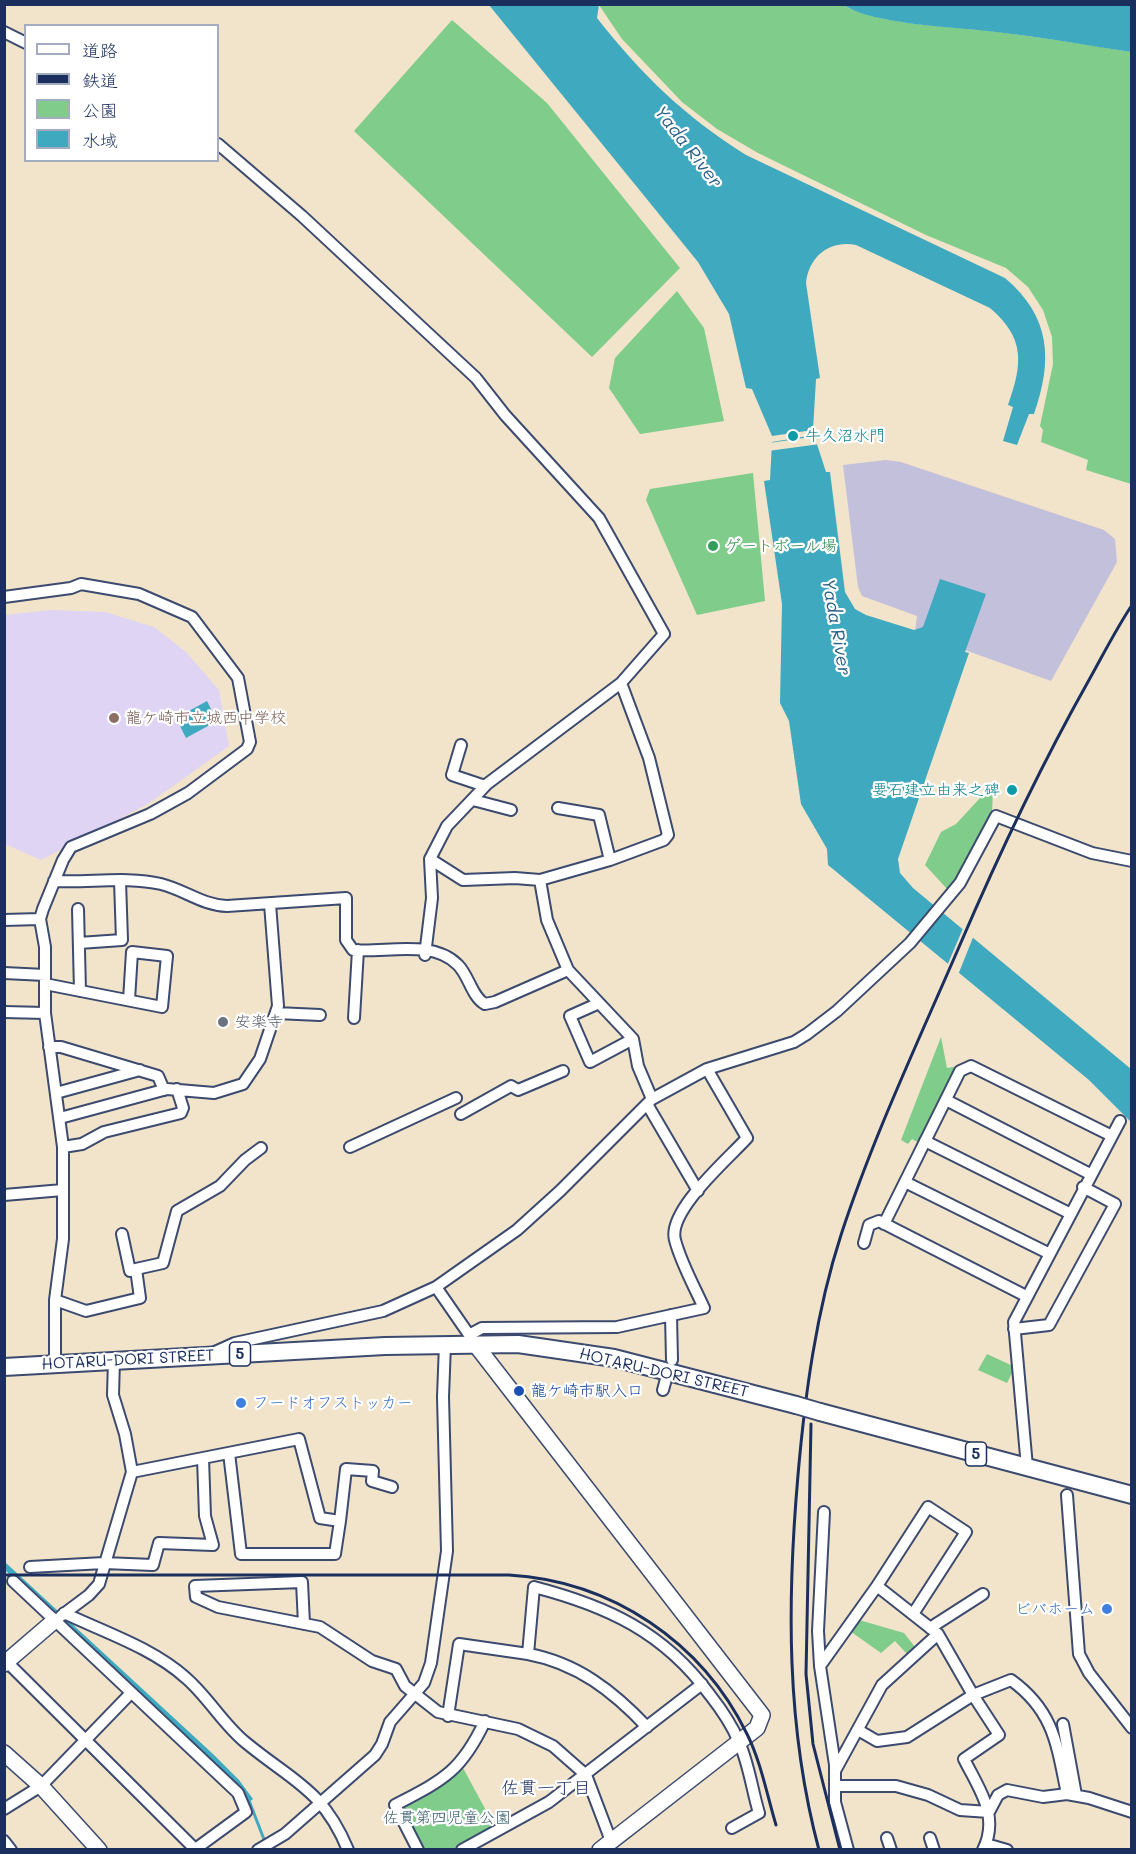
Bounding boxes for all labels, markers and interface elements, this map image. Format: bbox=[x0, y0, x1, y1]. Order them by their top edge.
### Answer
legend bbox=[24, 24, 219, 162]
text: 道路 bbox=[82, 38, 118, 62]
text: 鉄道 bbox=[82, 68, 118, 92]
text: 公園 bbox=[82, 98, 118, 122]
water label: Yada River bbox=[649, 102, 727, 192]
text: 水域 bbox=[82, 128, 118, 152]
place label: 牛久沼水門 bbox=[805, 426, 885, 446]
marker: 牛久沼水門 bbox=[786, 429, 800, 443]
place label: ゲートボール場 bbox=[725, 536, 837, 556]
marker: ゲートボール場 bbox=[706, 539, 720, 553]
water label: Yada River bbox=[817, 577, 855, 677]
place label: 龍ケ崎市立城西中学校 bbox=[126, 708, 286, 728]
marker: 龍ケ崎市立城西中学校 bbox=[107, 711, 121, 725]
place label: 要石建立由来之碑 bbox=[872, 780, 1000, 800]
marker: 要石建立由来之碑 bbox=[1005, 783, 1019, 797]
place label: 安楽寺 bbox=[235, 1012, 283, 1032]
marker: 安楽寺 bbox=[216, 1015, 230, 1029]
road number: 5 bbox=[230, 1342, 250, 1366]
street label: HOTARU-DORI STREET bbox=[577, 1344, 751, 1402]
street label: HOTARU-DORI STREET bbox=[41, 1346, 215, 1374]
place label: 龍ケ崎市駅入口 bbox=[531, 1381, 643, 1401]
marker: 龍ケ崎市駅入口 bbox=[512, 1384, 526, 1398]
place label: フードオフストッカー bbox=[253, 1393, 413, 1413]
marker: フードオフストッカー bbox=[234, 1396, 248, 1410]
road number: 5 bbox=[966, 1442, 986, 1466]
place label: ビバホーム bbox=[1015, 1599, 1095, 1619]
marker: ビバホーム bbox=[1100, 1602, 1114, 1616]
district label: 佐貫一丁目 bbox=[501, 1777, 591, 1799]
park label: 佐貫第四児童公園 bbox=[383, 1808, 511, 1828]

